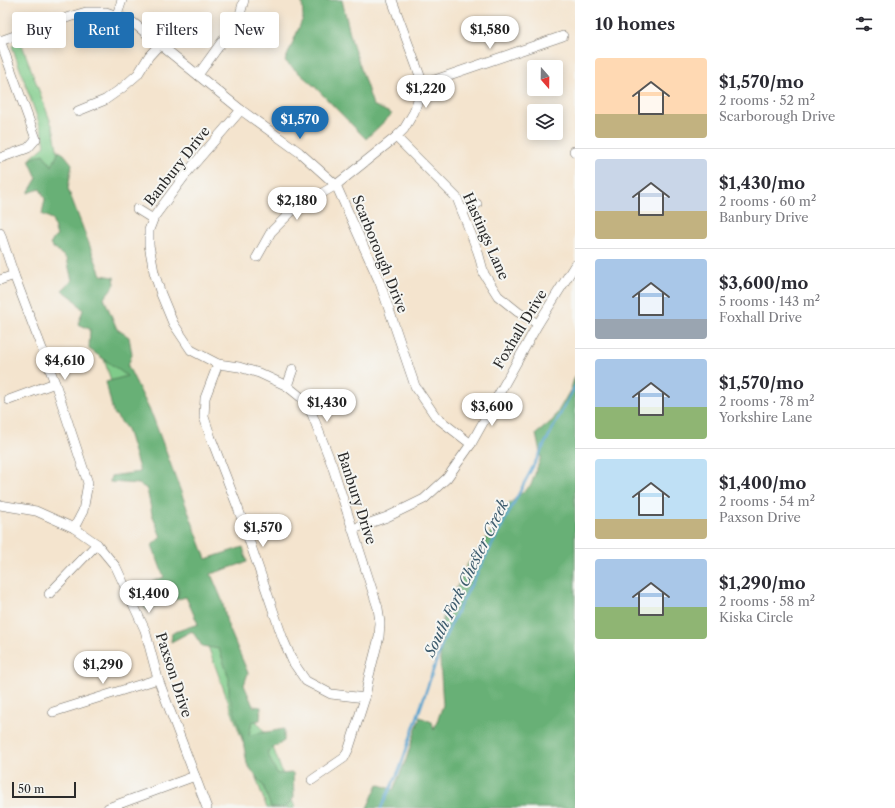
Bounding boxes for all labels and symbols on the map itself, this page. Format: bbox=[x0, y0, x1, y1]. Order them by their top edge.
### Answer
pin: $1,580 bbox=[457, 16, 523, 50]
north arrow bbox=[527, 60, 563, 96]
pin: $1,220 bbox=[393, 75, 459, 109]
pin: $1,570 bbox=[267, 106, 333, 140]
street label: Banbury Drive bbox=[140, 122, 214, 210]
pin: $2,180 bbox=[264, 187, 330, 221]
street label: Hastings Lane bbox=[459, 190, 513, 283]
street label: Scarborough Drive bbox=[348, 193, 412, 316]
street label: Foxhall Drive bbox=[489, 286, 551, 372]
pin: $4,610 bbox=[32, 347, 98, 381]
pin: $1,430 bbox=[294, 389, 360, 423]
pin: $3,600 bbox=[459, 393, 525, 427]
street label: Banbury Drive bbox=[334, 449, 380, 547]
water label: South Fork Chester Creek bbox=[419, 496, 512, 660]
pin: $1,570 bbox=[230, 514, 296, 548]
pin: $1,400 bbox=[116, 580, 182, 614]
street label: Paxson Drive bbox=[152, 630, 196, 720]
pin: $1,290 bbox=[70, 651, 136, 685]
scale bar bbox=[12, 780, 76, 799]

